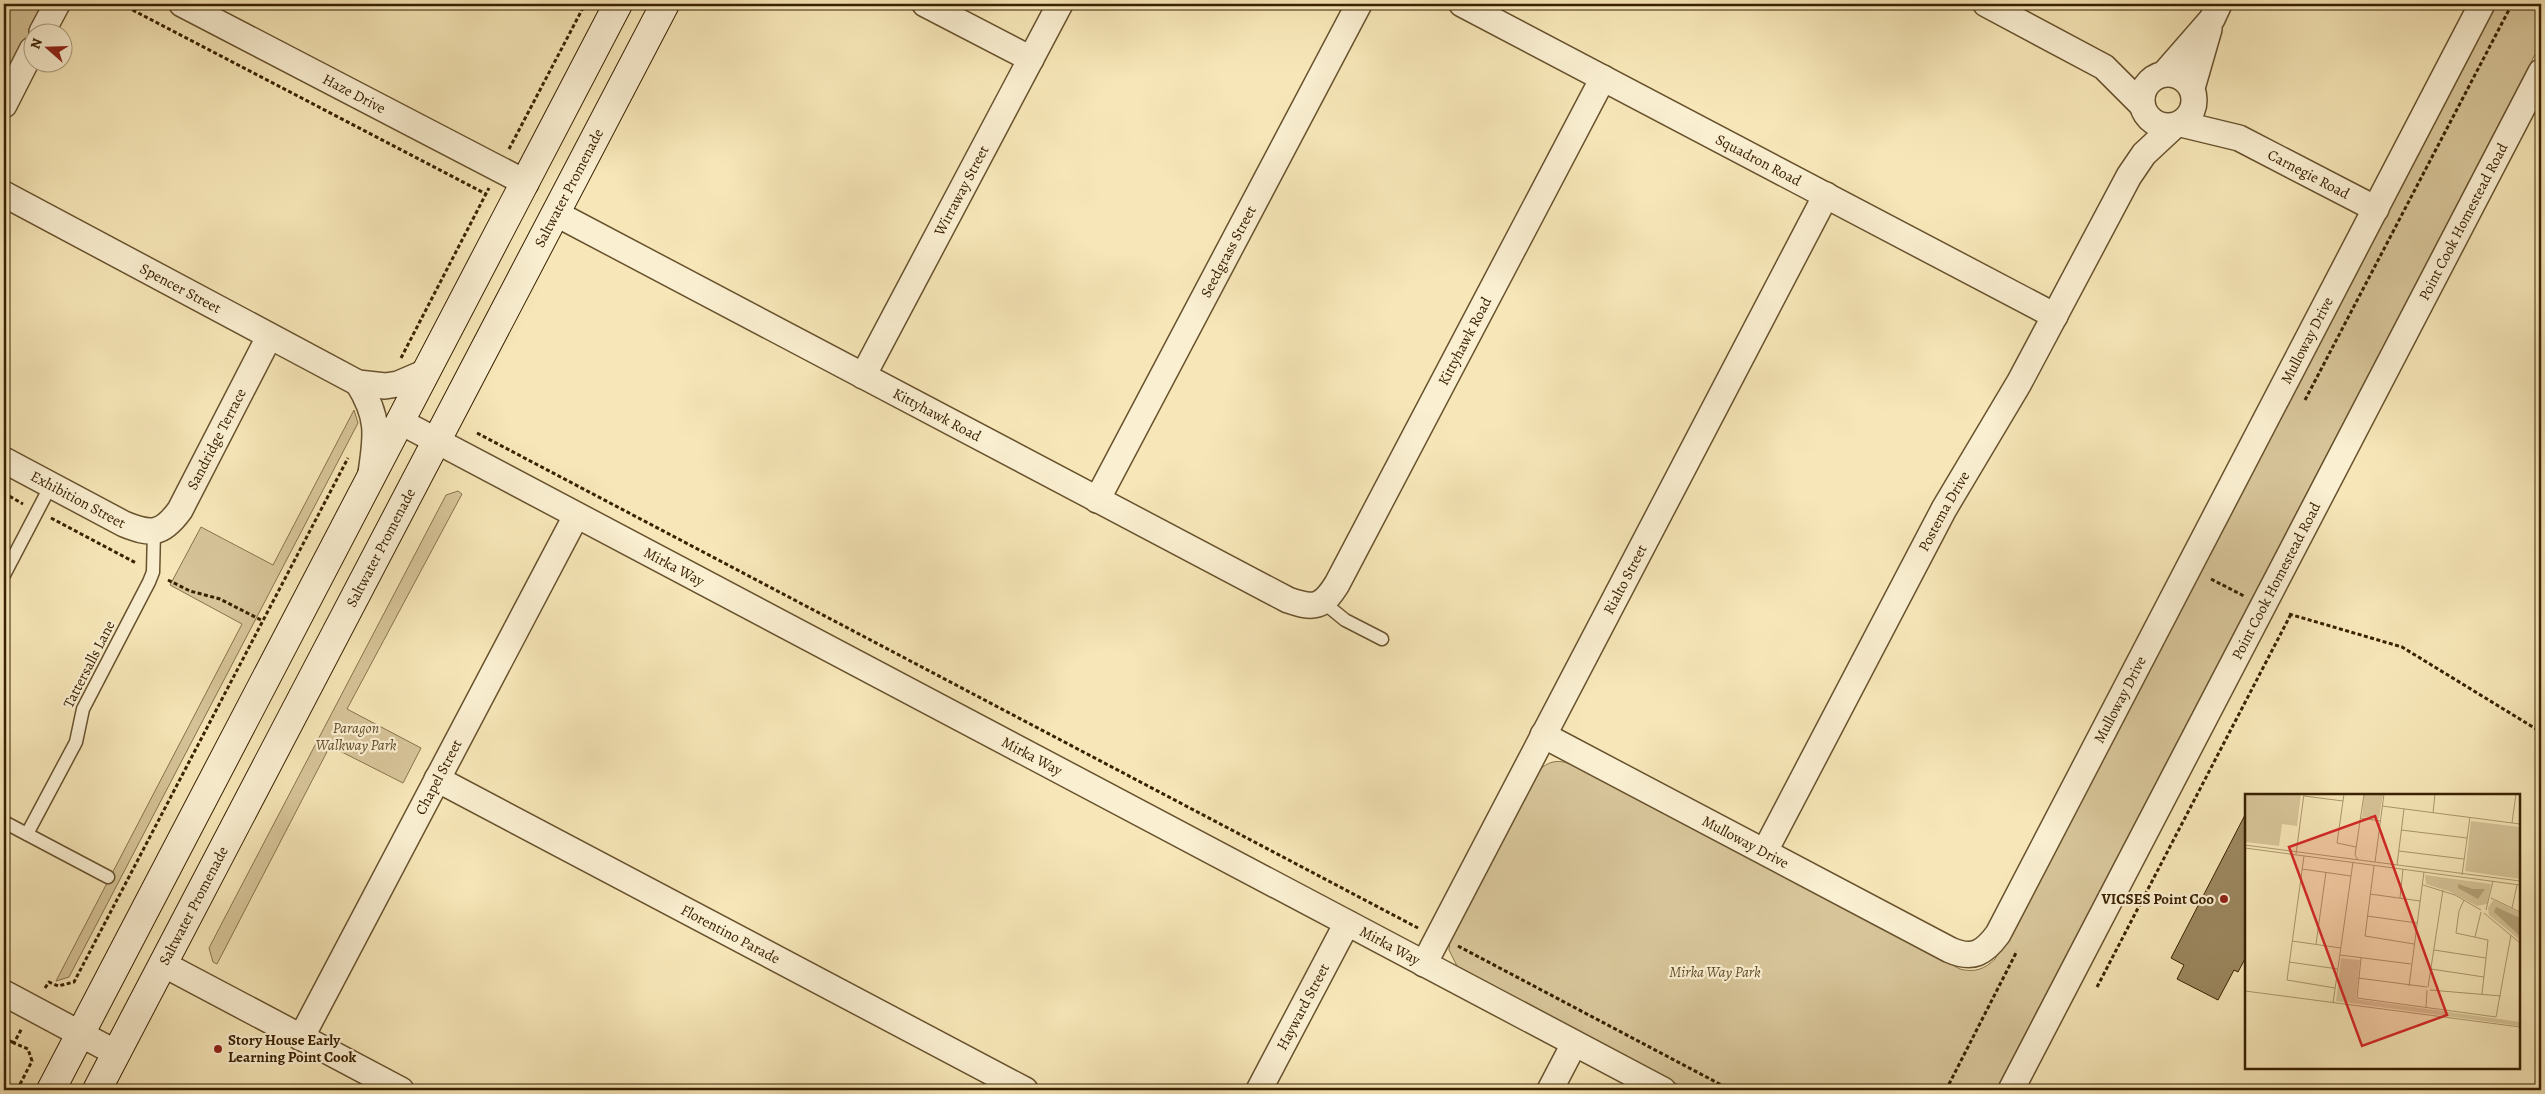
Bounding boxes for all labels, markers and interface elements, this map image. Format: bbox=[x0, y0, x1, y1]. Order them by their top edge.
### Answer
north arrow bbox=[22, 22, 72, 72]
text: N bbox=[26, 36, 47, 52]
street label: Haze Drive bbox=[319, 69, 389, 118]
street label: Saltwater Promenade bbox=[529, 125, 608, 251]
street label: Squadron Road bbox=[1712, 129, 1806, 191]
street label: Point Cook Homestead Road bbox=[2414, 139, 2513, 304]
street label: Wirraway Street bbox=[929, 142, 993, 240]
street label: Carnegie Road bbox=[2264, 145, 2354, 204]
street label: Seedgrass Street bbox=[1196, 202, 1261, 301]
street label: Spencer Street bbox=[136, 258, 225, 318]
street label: Kittyhawk Road bbox=[1433, 293, 1497, 389]
street label: Mulloway Drive bbox=[2276, 293, 2338, 387]
street label: Kittyhawk Road bbox=[889, 383, 986, 447]
street label: Sandridge Terrace bbox=[182, 385, 251, 493]
street label: Exhibition Street bbox=[27, 466, 129, 533]
street label: Postema Drive bbox=[1914, 467, 1974, 555]
street label: Saltwater Promenade bbox=[341, 485, 420, 611]
street label: Point Cook Homestead Road bbox=[2227, 498, 2326, 663]
street label: Rialto Street bbox=[1599, 541, 1652, 618]
street label: Mirka Way bbox=[640, 542, 708, 591]
street label: Tattersalls Lane bbox=[58, 617, 120, 711]
street label: Mulloway Drive bbox=[2089, 652, 2151, 747]
park label: Paragon Walkway Park bbox=[315, 718, 397, 755]
street label: Mirka Way bbox=[998, 732, 1066, 780]
street label: Chapel Street bbox=[410, 736, 467, 818]
inset map bbox=[2245, 794, 2520, 1069]
street label: Mulloway Drive bbox=[1699, 811, 1793, 873]
street label: Saltwater Promenade bbox=[154, 843, 233, 969]
place label: VICSES Point Coo bbox=[2100, 889, 2214, 909]
marker: VICSES Point Coo bbox=[2218, 893, 2230, 905]
street label: Florentino Parade bbox=[677, 900, 784, 969]
street label: Mirka Way bbox=[1356, 921, 1424, 970]
street label: Hayward Street bbox=[1272, 960, 1334, 1054]
park label: Mirka Way Park bbox=[1669, 962, 1761, 982]
place label: Story House Early Learning Point Cook bbox=[228, 1030, 357, 1067]
marker: Story House Early Learning Point Cook bbox=[212, 1043, 224, 1055]

